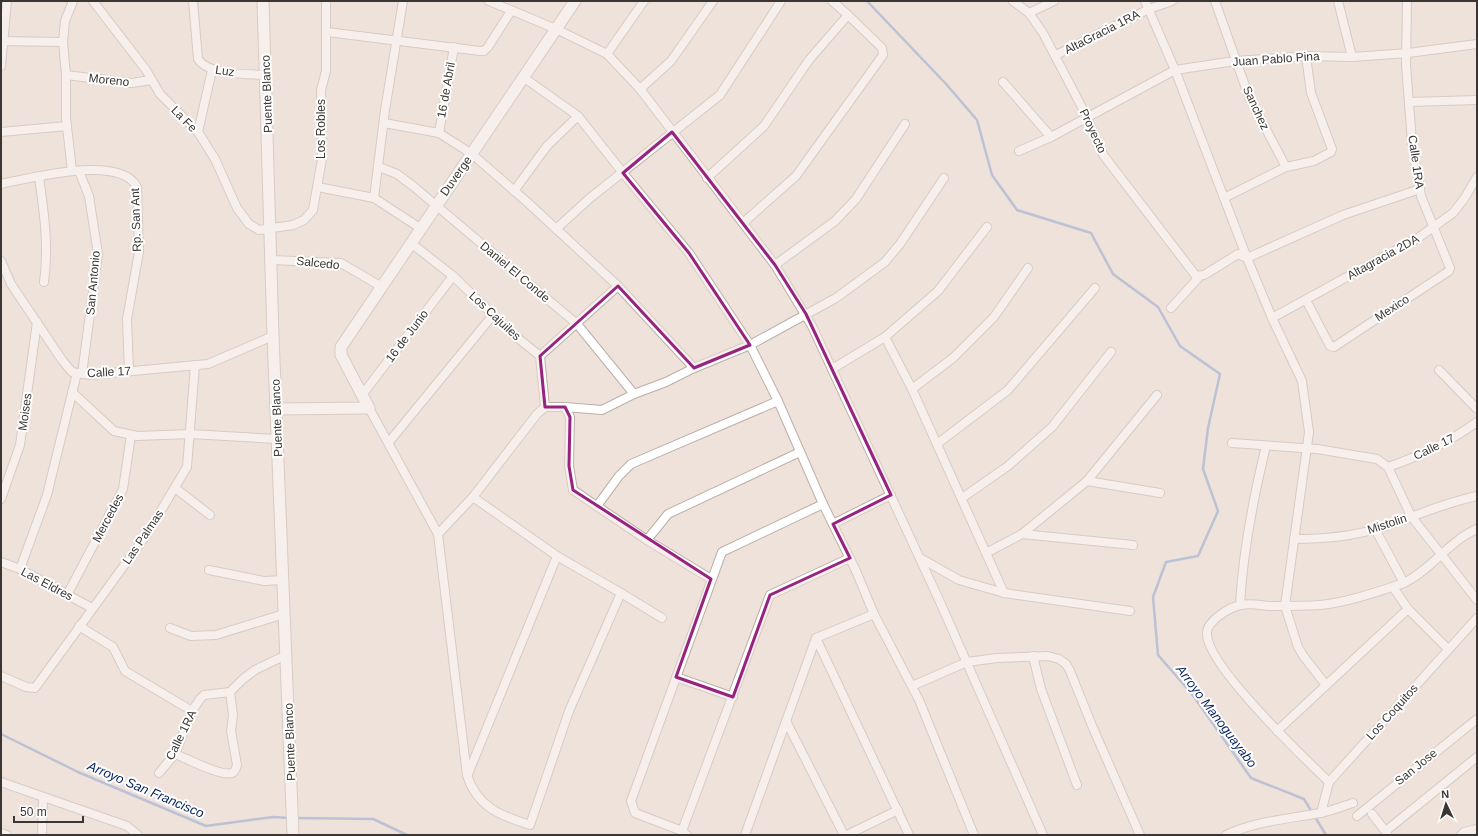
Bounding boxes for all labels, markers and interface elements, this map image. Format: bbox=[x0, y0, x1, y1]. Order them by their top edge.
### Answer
street label: AltaGracia 1RA bbox=[1062, 7, 1142, 57]
street label: Juan Pablo Pina bbox=[1232, 49, 1320, 69]
street label: Puente Blanco bbox=[259, 54, 275, 133]
street label: 16 de Abril bbox=[434, 61, 458, 119]
street label: Luz bbox=[214, 63, 236, 79]
street label: Moreno bbox=[88, 71, 130, 89]
street label: Sanchez bbox=[1240, 84, 1272, 132]
street label: Los Robles bbox=[314, 99, 328, 159]
street label: La Fe bbox=[168, 103, 200, 135]
street label: Proyecto bbox=[1077, 107, 1109, 156]
street label: Calle 1RA bbox=[1405, 134, 1427, 190]
street label: Duverge bbox=[437, 153, 475, 199]
street label: Rp. San Ant bbox=[128, 187, 144, 252]
street label: Altagracia 2DA bbox=[1345, 231, 1421, 283]
street label: Daniel El Conde bbox=[477, 239, 553, 305]
street label: San Antonio bbox=[83, 250, 103, 316]
street label: Salcedo bbox=[296, 254, 341, 272]
street label: Los Cajuiles bbox=[466, 289, 524, 343]
street label: Mexico bbox=[1372, 292, 1412, 324]
street label: 16 de Junio bbox=[383, 307, 431, 365]
street label: Calle 17 bbox=[87, 364, 132, 380]
street label: Puente Blanco bbox=[269, 378, 285, 457]
street label: Moises bbox=[15, 392, 35, 432]
street label: Calle 17 bbox=[1411, 431, 1457, 463]
street label: Mercedes bbox=[89, 491, 127, 545]
street label: Las Palmas bbox=[120, 507, 166, 567]
street label: Mistolin bbox=[1365, 511, 1409, 537]
street label: Las Eldres bbox=[19, 565, 75, 603]
water label: Arroyo Manoguayabo bbox=[1173, 661, 1260, 770]
street label: Los Coquitos bbox=[1363, 681, 1421, 743]
street label: Puente Blanco bbox=[282, 702, 298, 781]
street label: Calle 1RA bbox=[163, 708, 199, 762]
street label: San Jose bbox=[1392, 746, 1440, 788]
water label: Arroyo San Francisco bbox=[84, 758, 206, 821]
north arrow bbox=[1426, 784, 1466, 824]
text: N bbox=[1441, 788, 1450, 800]
scale bar bbox=[14, 798, 83, 824]
text: 50 m bbox=[20, 805, 47, 819]

